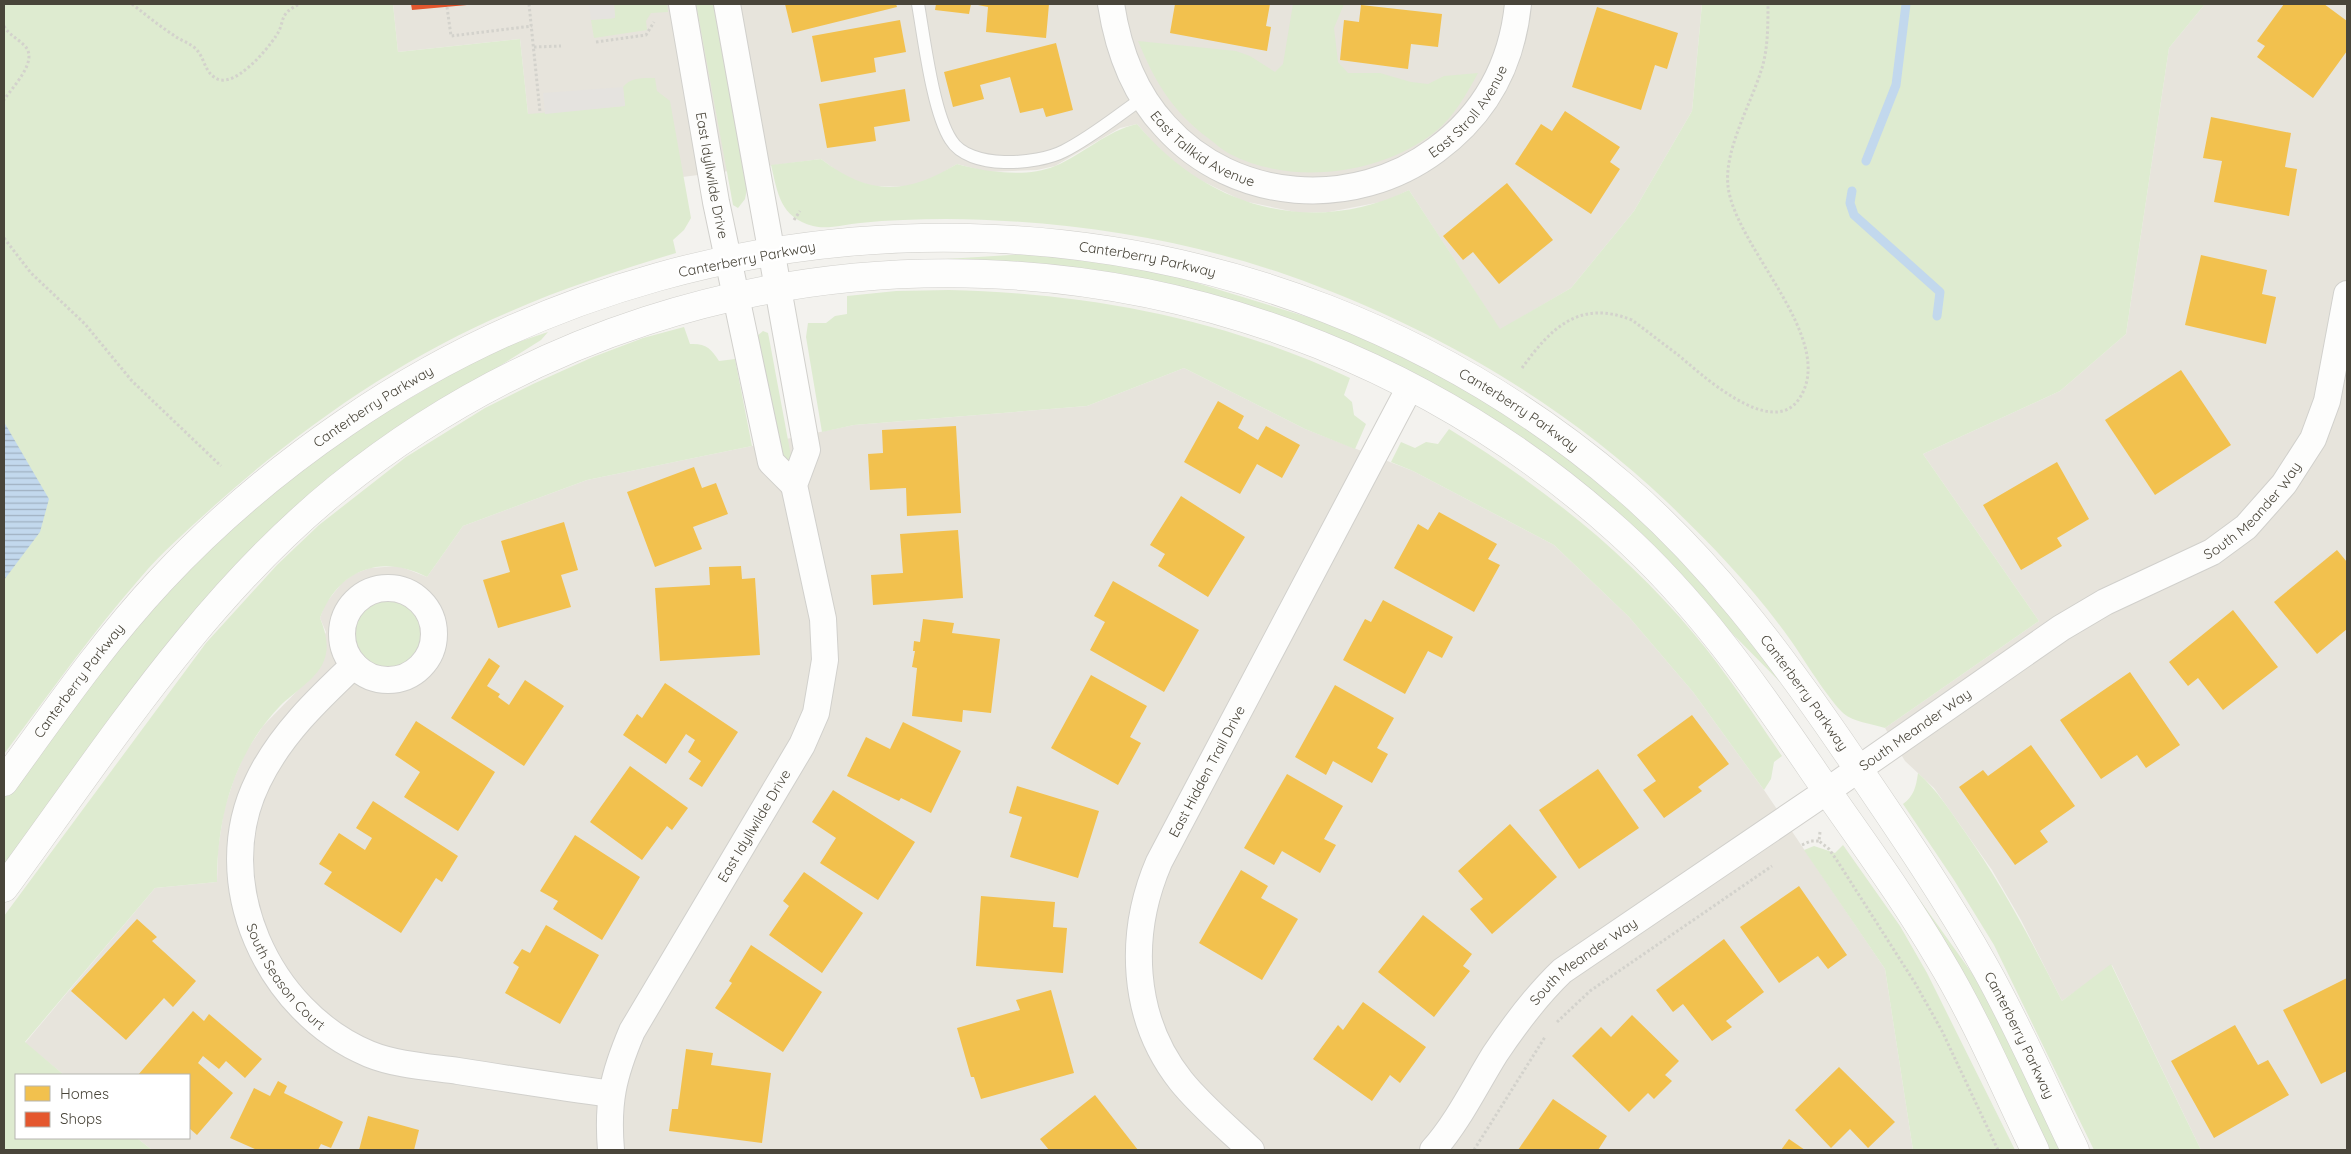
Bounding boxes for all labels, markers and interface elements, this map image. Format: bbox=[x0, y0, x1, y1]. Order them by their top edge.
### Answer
street label: East Stroll Avenue bbox=[1425, 62, 1511, 162]
street label: East Tallkid Avenue bbox=[1146, 107, 1257, 191]
street label: East Idyllwilde Drive bbox=[692, 111, 733, 240]
street label: Canterberry Parkway bbox=[677, 237, 817, 281]
street label: Canterberry Parkway bbox=[1078, 237, 1218, 281]
street label: Canterberry Parkway bbox=[310, 361, 436, 452]
street label: Canterberry Parkway bbox=[1456, 364, 1582, 456]
street label: South Meander Way bbox=[2201, 458, 2305, 564]
street label: Canterberry Parkway bbox=[30, 620, 128, 742]
street label: Canterberry Parkway bbox=[1756, 631, 1852, 754]
street label: South Meander Way bbox=[1856, 684, 1975, 775]
street label: East Hidden Trail Drive bbox=[1165, 702, 1249, 840]
street label: East Idyllwilde Drive bbox=[713, 766, 795, 886]
street label: South Meander Way bbox=[1526, 914, 1641, 1009]
street label: South Season Court bbox=[242, 921, 329, 1034]
street label: Canterberry Parkway bbox=[1980, 969, 2058, 1102]
legend bbox=[15, 1074, 190, 1139]
text: Homes bbox=[60, 1084, 109, 1103]
text: Shops bbox=[60, 1109, 102, 1128]

